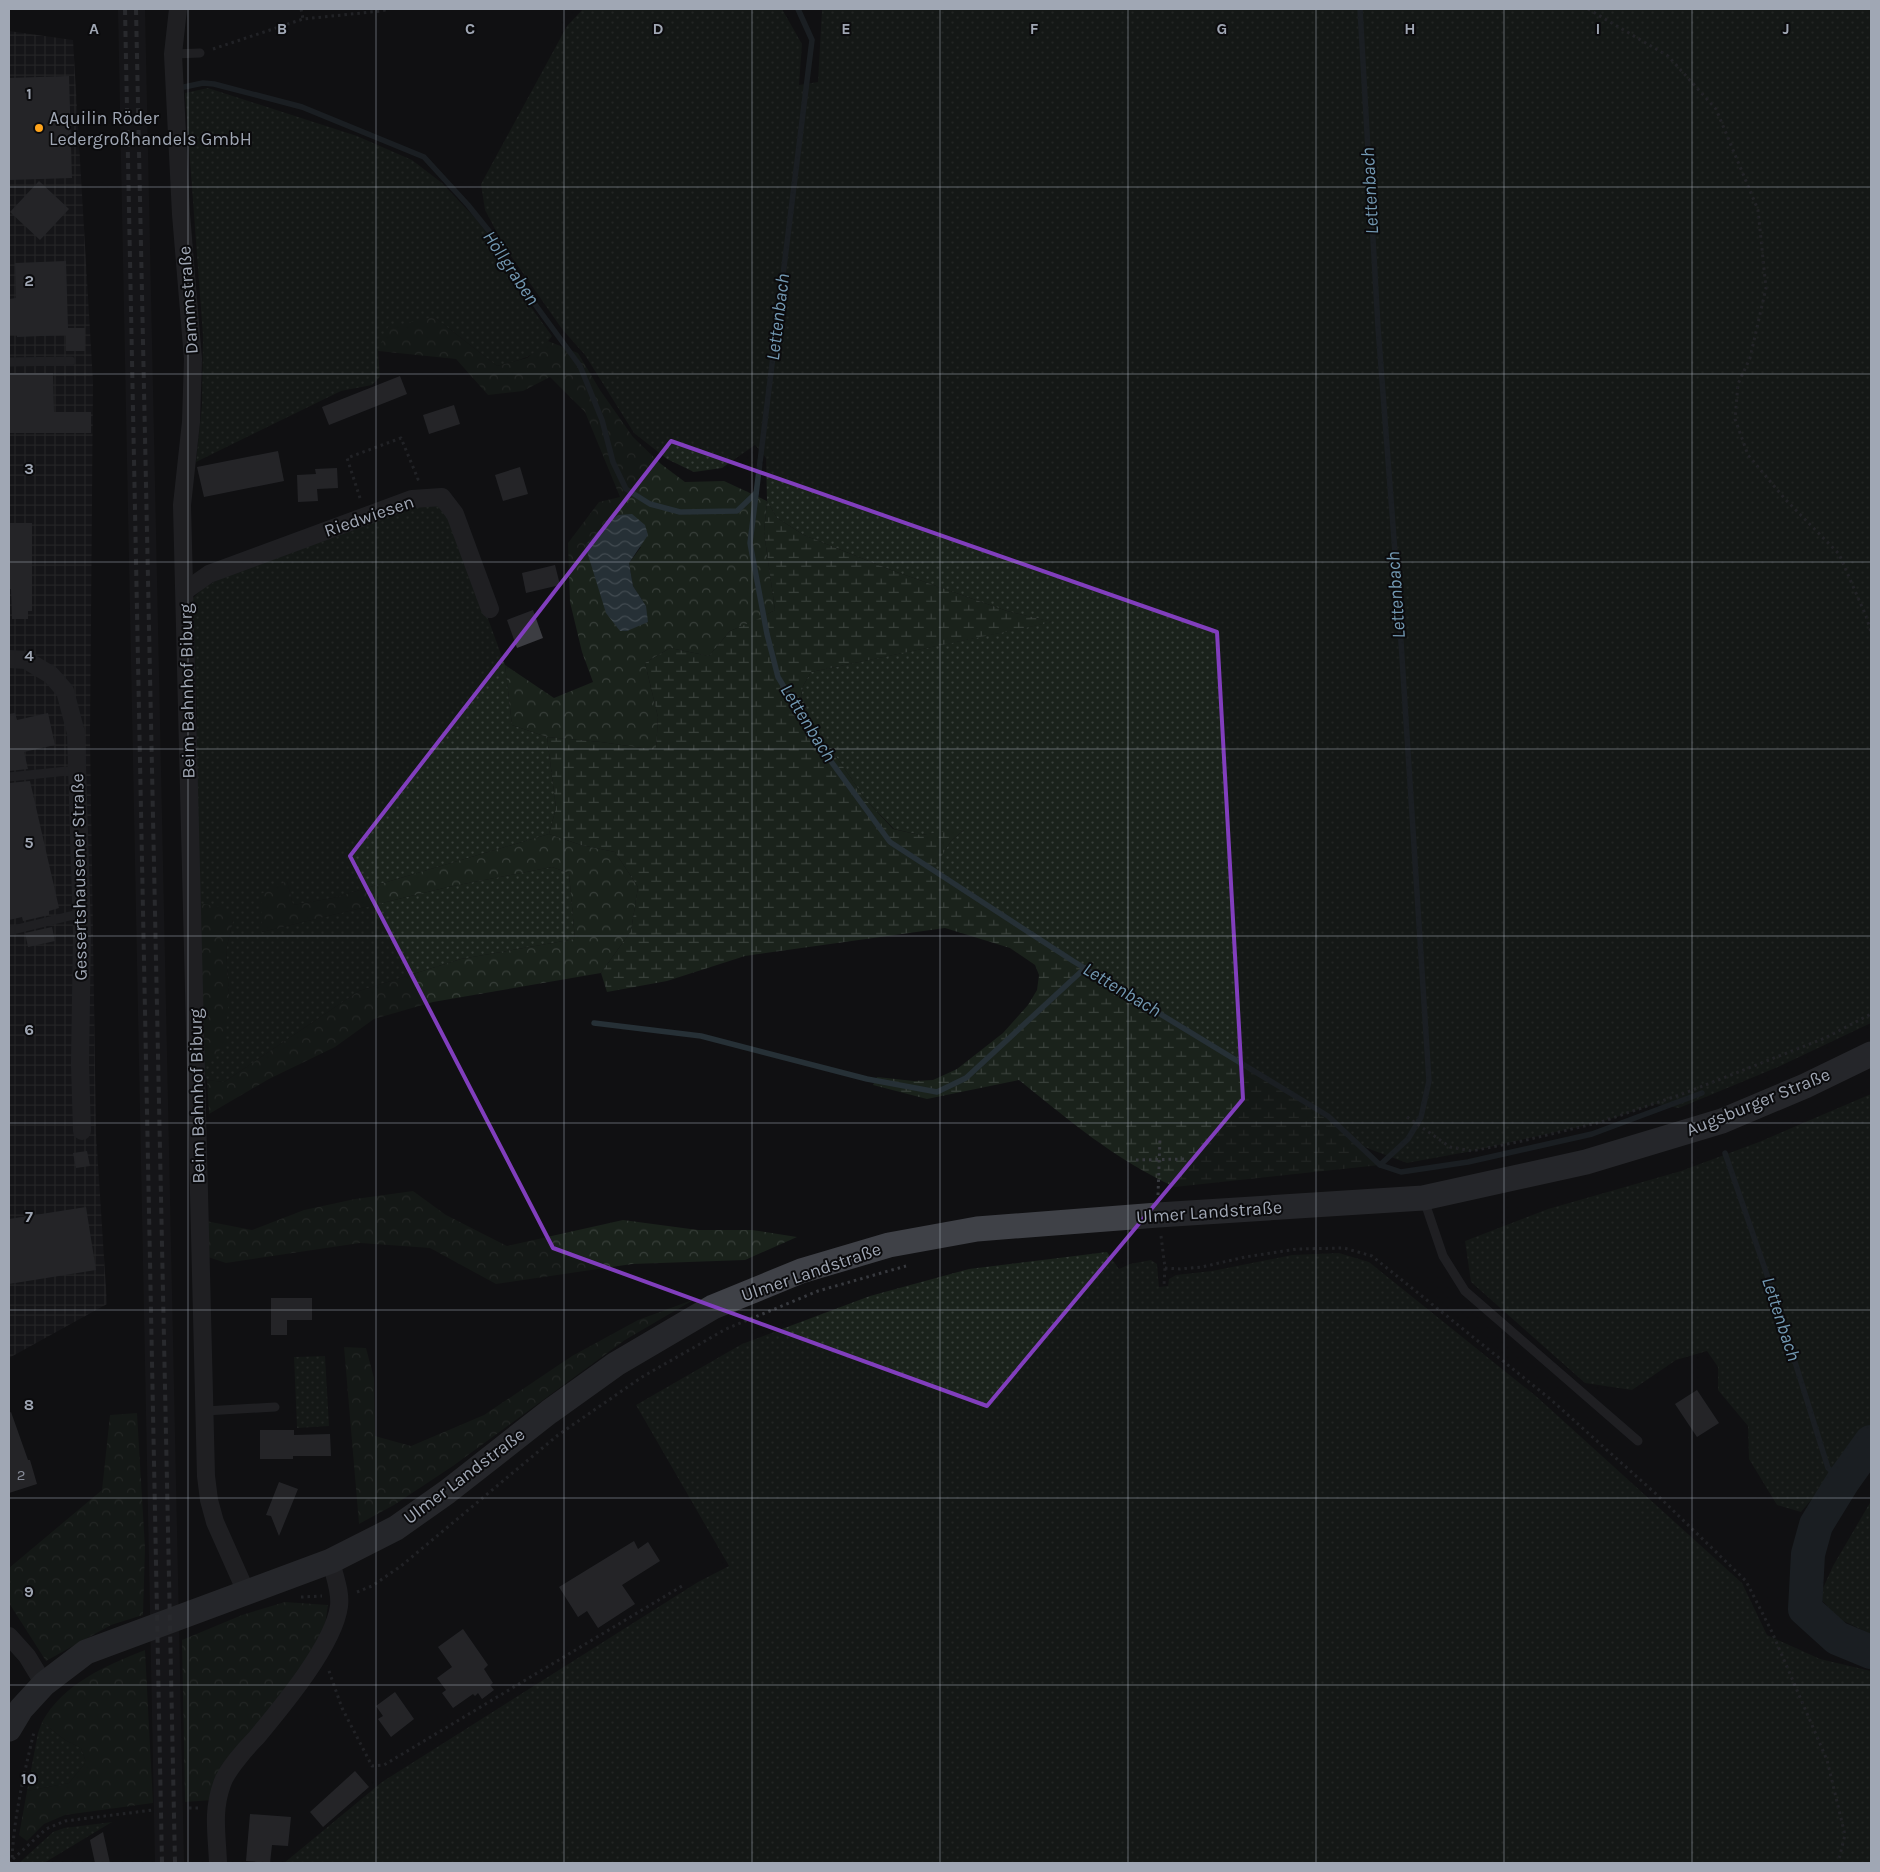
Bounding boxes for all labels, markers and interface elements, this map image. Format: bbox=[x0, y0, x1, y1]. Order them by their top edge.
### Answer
text: A bbox=[89, 19, 99, 38]
text: B bbox=[277, 19, 287, 38]
text: C bbox=[465, 19, 475, 38]
text: D bbox=[653, 19, 664, 38]
text: E bbox=[841, 19, 851, 38]
text: F bbox=[1030, 19, 1039, 38]
text: G bbox=[1217, 19, 1227, 38]
text: H bbox=[1404, 19, 1416, 38]
text: I bbox=[1596, 19, 1600, 38]
text: J bbox=[1782, 19, 1790, 38]
text: 1 bbox=[26, 84, 32, 103]
place label: Aquilin Röder Ledergroßhandels GmbH bbox=[49, 107, 252, 150]
marker: Aquilin Röder Ledergroßhandels GmbH bbox=[33, 122, 45, 134]
water label: Lettenbach bbox=[1357, 147, 1383, 235]
water label: Höllgraben bbox=[478, 227, 544, 309]
street label: Dammstraße bbox=[173, 245, 203, 355]
text: 2 bbox=[24, 271, 34, 290]
water label: Lettenbach bbox=[762, 272, 794, 362]
text: 3 bbox=[24, 459, 34, 478]
street label: Riedwiesen bbox=[321, 490, 417, 542]
water label: Lettenbach bbox=[1382, 551, 1410, 639]
street label: Beim Bahnhof Biburg bbox=[174, 603, 200, 779]
text: 4 bbox=[24, 646, 34, 665]
water label: Lettenbach bbox=[775, 680, 841, 766]
street label: Gessertshausener Straße bbox=[66, 773, 92, 981]
text: 5 bbox=[24, 833, 34, 852]
water label: Lettenbach bbox=[1079, 958, 1165, 1022]
street label: Beim Bahnhof Biburg bbox=[184, 1008, 210, 1184]
text: 6 bbox=[24, 1020, 34, 1039]
street label: Augsburger Straße bbox=[1683, 1063, 1833, 1141]
street label: Ulmer Landstraße bbox=[1135, 1196, 1283, 1228]
text: 7 bbox=[25, 1207, 33, 1226]
street label: Ulmer Landstraße bbox=[738, 1238, 884, 1306]
water label: Lettenbach bbox=[1757, 1274, 1805, 1364]
text: 8 bbox=[24, 1395, 34, 1414]
street label: Ulmer Landstraße bbox=[399, 1423, 529, 1529]
house number: 2 bbox=[17, 1466, 25, 1484]
text: 9 bbox=[24, 1582, 34, 1601]
text: 10 bbox=[21, 1769, 37, 1788]

